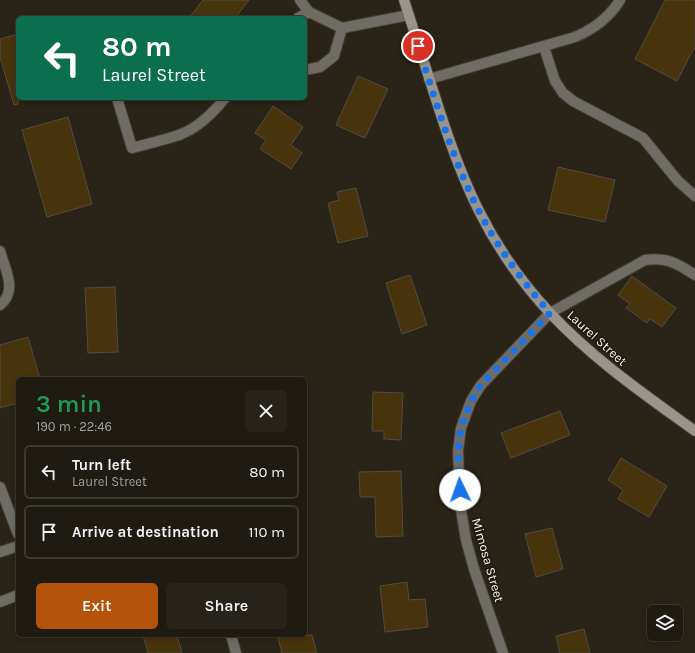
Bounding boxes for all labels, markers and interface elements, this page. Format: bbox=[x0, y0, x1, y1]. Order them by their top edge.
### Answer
pin bbox=[401, 29, 435, 63]
text: 80 m bbox=[102, 30, 171, 63]
icon: left bbox=[36, 32, 88, 84]
icon: arrive bbox=[407, 35, 429, 57]
text: Laurel Street bbox=[102, 64, 206, 86]
street label: Laurel Street bbox=[564, 307, 630, 369]
text: 3 min bbox=[36, 390, 102, 418]
button: close bbox=[245, 390, 287, 432]
text: 190 m · 22:46 bbox=[36, 419, 112, 434]
text: Turn left bbox=[72, 456, 131, 474]
icon: left bbox=[38, 461, 60, 483]
text: 80 m bbox=[249, 463, 285, 481]
position arrow bbox=[439, 469, 481, 511]
text: Laurel Street bbox=[72, 474, 147, 489]
street label: Mimosa Street bbox=[469, 516, 507, 604]
icon: arrive bbox=[38, 521, 60, 543]
text: Arrive at destination bbox=[72, 523, 219, 541]
text: 110 m bbox=[249, 523, 285, 541]
button: Exit bbox=[36, 583, 158, 629]
button: Share bbox=[166, 583, 287, 629]
map controls bbox=[647, 605, 683, 641]
button: layers bbox=[647, 605, 683, 641]

